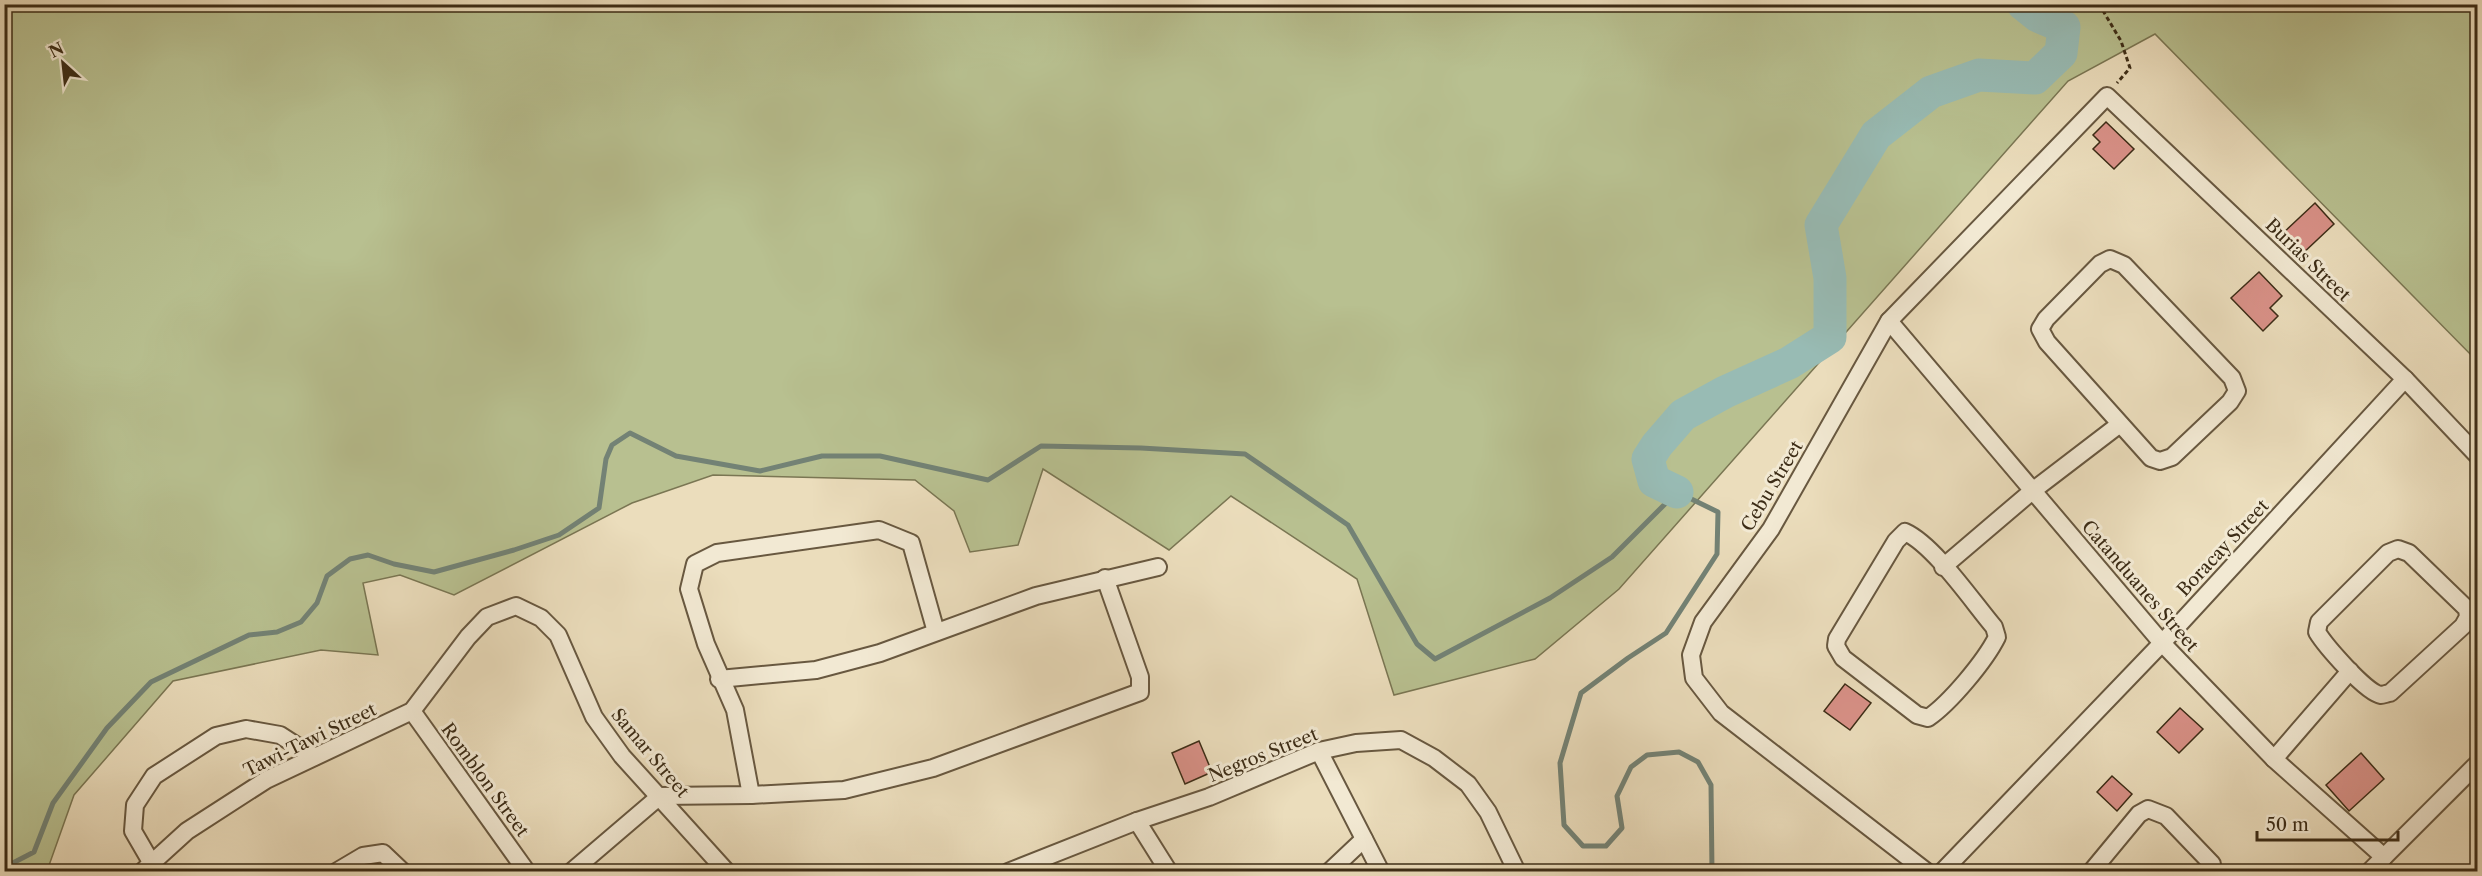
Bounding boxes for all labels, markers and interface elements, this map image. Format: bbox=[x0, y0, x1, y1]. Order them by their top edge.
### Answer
north arrow bbox=[33, 33, 93, 93]
text: N bbox=[45, 38, 67, 62]
street label: Burias Street bbox=[2261, 214, 2356, 307]
street label: Cebu Street bbox=[1736, 436, 1808, 535]
street label: Boracay Street bbox=[2173, 495, 2274, 601]
street label: Catanduanes Street bbox=[2077, 516, 2204, 657]
street label: Tawi-Tawi Street bbox=[240, 698, 381, 782]
street label: Samar Street bbox=[606, 704, 694, 802]
street label: Romblon Street bbox=[436, 719, 534, 842]
street label: Negros Street bbox=[1205, 723, 1322, 787]
scale bar bbox=[2257, 804, 2398, 842]
text: 50 m bbox=[2266, 814, 2309, 836]

